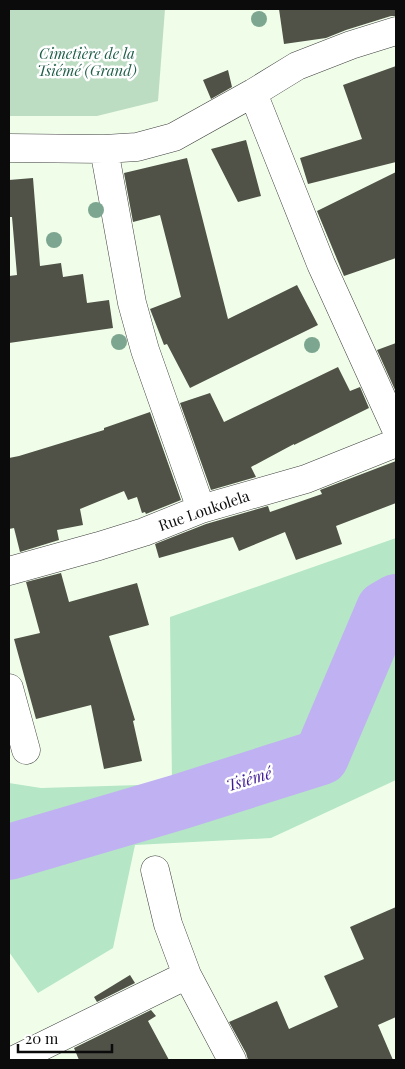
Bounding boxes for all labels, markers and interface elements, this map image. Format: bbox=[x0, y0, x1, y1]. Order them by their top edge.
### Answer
park label: Cimetière de la Tsiémé (Grand) bbox=[37, 43, 137, 80]
street label: Rue Loukolela bbox=[156, 485, 252, 535]
water label: Tsiémé bbox=[224, 761, 275, 795]
scale bar bbox=[18, 1022, 111, 1054]
text: 20 m bbox=[25, 1028, 59, 1048]

